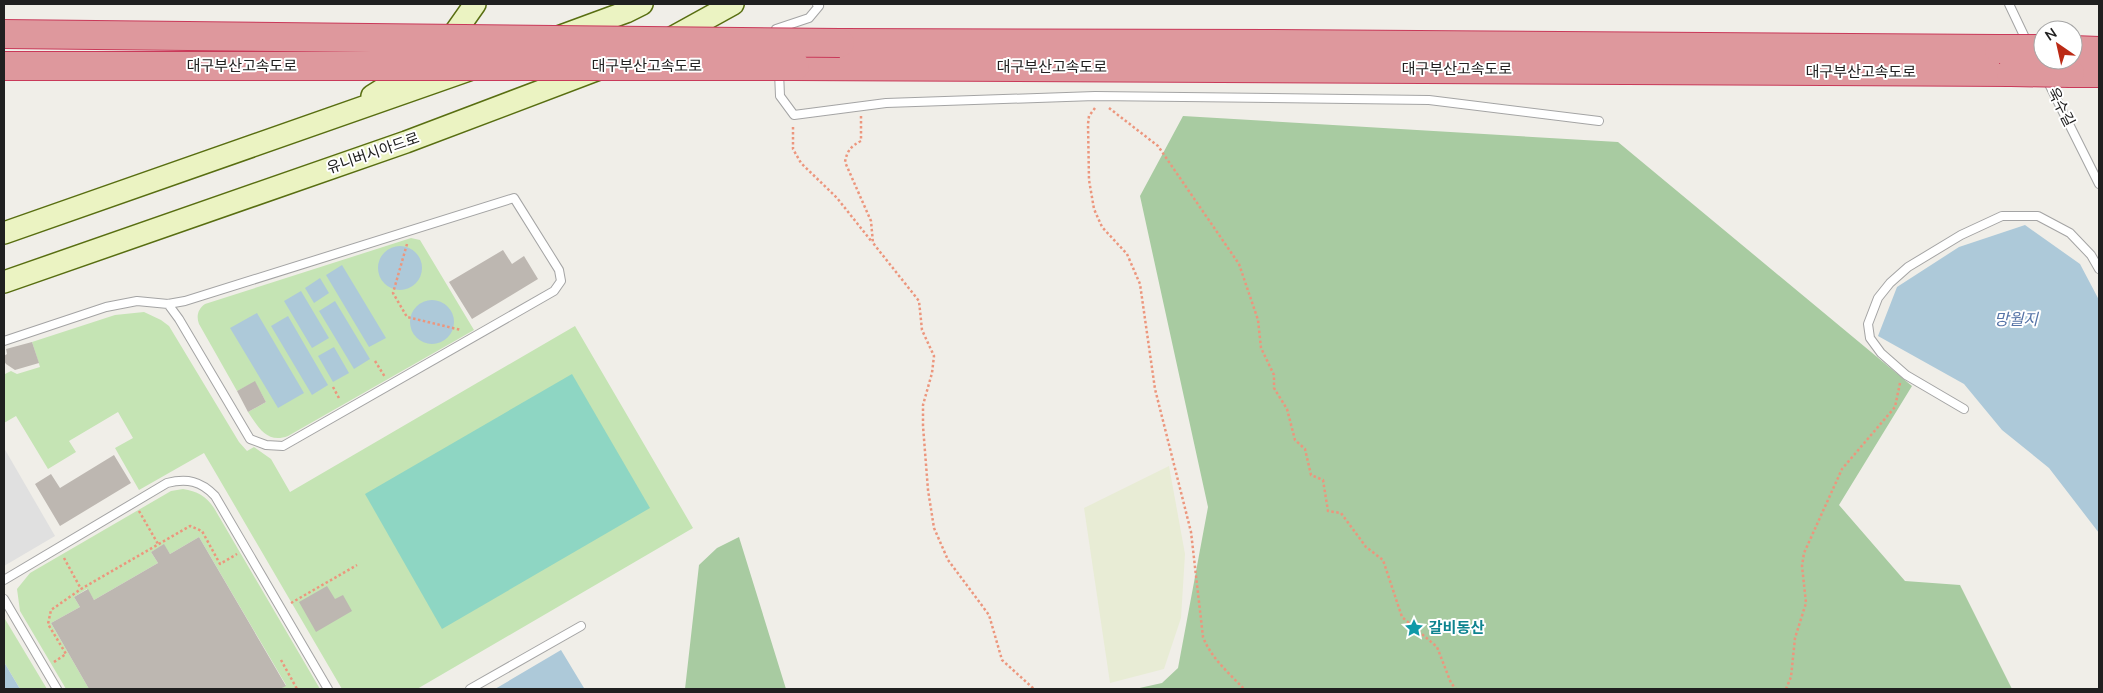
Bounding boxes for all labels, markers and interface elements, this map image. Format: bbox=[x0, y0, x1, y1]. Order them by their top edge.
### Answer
north arrow bbox=[2033, 20, 2083, 70]
text: N bbox=[2041, 24, 2061, 45]
street label: 대구부산고속도로 bbox=[187, 56, 297, 76]
street label: 대구부산고속도로 bbox=[592, 56, 702, 76]
street label: 대구부산고속도로 bbox=[997, 57, 1107, 77]
street label: 대구부산고속도로 bbox=[1402, 59, 1512, 79]
street label: 대구부산고속도로 bbox=[1806, 62, 1916, 82]
street label: 욱수길 bbox=[2043, 84, 2079, 130]
street label: 유니버시아드로 bbox=[324, 128, 422, 178]
water label: 망월지 bbox=[1994, 309, 2039, 331]
place icon: 갈비동산 bbox=[1403, 617, 1425, 639]
place label: 갈비동산 bbox=[1429, 618, 1484, 638]

